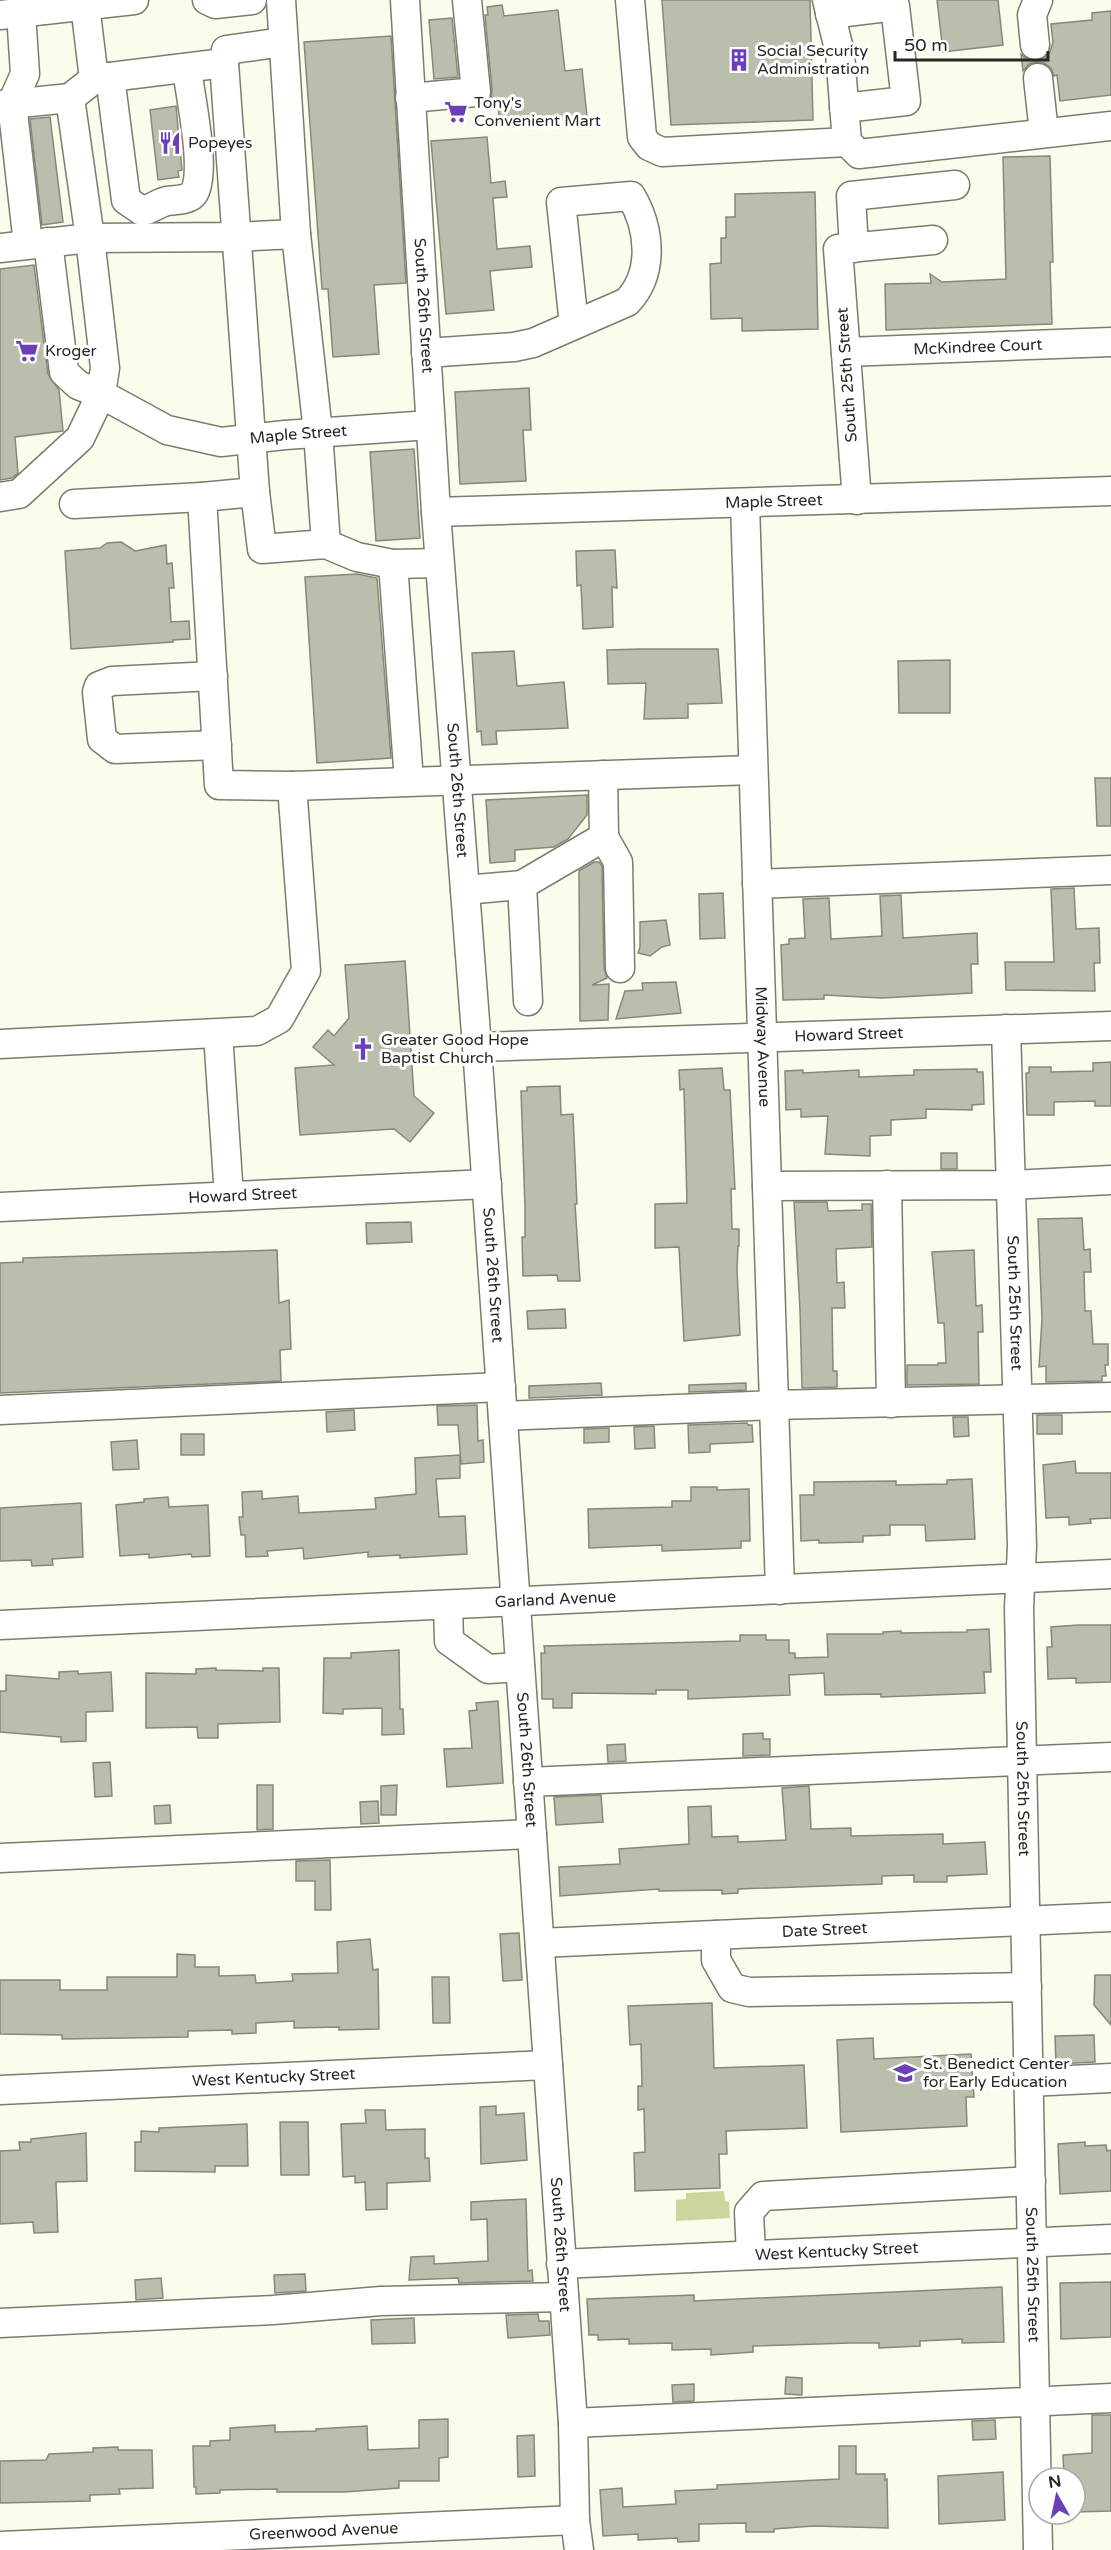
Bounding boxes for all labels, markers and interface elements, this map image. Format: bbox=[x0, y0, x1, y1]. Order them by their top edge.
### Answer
scale bar bbox=[895, 24, 1048, 62]
text: 50 m bbox=[904, 34, 948, 56]
place label: Social Security Administration bbox=[757, 41, 869, 79]
building icon: Social Security Administration bbox=[726, 47, 752, 73]
place label: Tony's Convenient Mart bbox=[474, 93, 601, 131]
supermarket icon: Tony's Convenient Mart bbox=[443, 99, 469, 125]
restaurant icon: Popeyes bbox=[157, 130, 183, 156]
place label: Popeyes bbox=[188, 133, 253, 153]
street label: South 26th Street bbox=[409, 237, 438, 374]
street label: South 25th Street bbox=[832, 307, 862, 443]
street label: McKindree Court bbox=[913, 335, 1043, 359]
supermarket icon: Kroger bbox=[14, 338, 40, 364]
place label: Kroger bbox=[45, 341, 97, 361]
street label: Maple Street bbox=[249, 421, 348, 449]
street label: Maple Street bbox=[725, 490, 823, 513]
street label: South 26th Street bbox=[442, 722, 472, 858]
street label: Midway Avenue bbox=[751, 986, 774, 1107]
street label: Howard Street bbox=[794, 1023, 904, 1046]
place label: Greater Good Hope Baptist Church bbox=[381, 1030, 529, 1068]
church icon: Greater Good Hope Baptist Church bbox=[350, 1036, 376, 1062]
street label: Howard Street bbox=[188, 1183, 298, 1208]
street label: South 26th Street bbox=[478, 1207, 508, 1343]
street label: South 25th Street bbox=[1002, 1235, 1027, 1371]
street label: Garland Avenue bbox=[494, 1587, 617, 1612]
street label: South 26th Street bbox=[512, 1692, 541, 1828]
street label: South 25th Street bbox=[1011, 1721, 1034, 1857]
street label: Date Street bbox=[781, 1918, 868, 1942]
place label: St. Benedict Center for Early Education bbox=[923, 2054, 1070, 2092]
school or university icon: St. Benedict Center for Early Education bbox=[892, 2060, 918, 2086]
street label: West Kentucky Street bbox=[192, 2064, 356, 2091]
street label: South 26th Street bbox=[546, 2176, 575, 2313]
street label: South 25th Street bbox=[1021, 2207, 1044, 2342]
street label: West Kentucky Street bbox=[755, 2238, 919, 2265]
north arrow bbox=[1027, 2466, 1087, 2526]
text: N bbox=[1047, 2471, 1063, 2493]
street label: Greenwood Avenue bbox=[249, 2518, 399, 2545]

